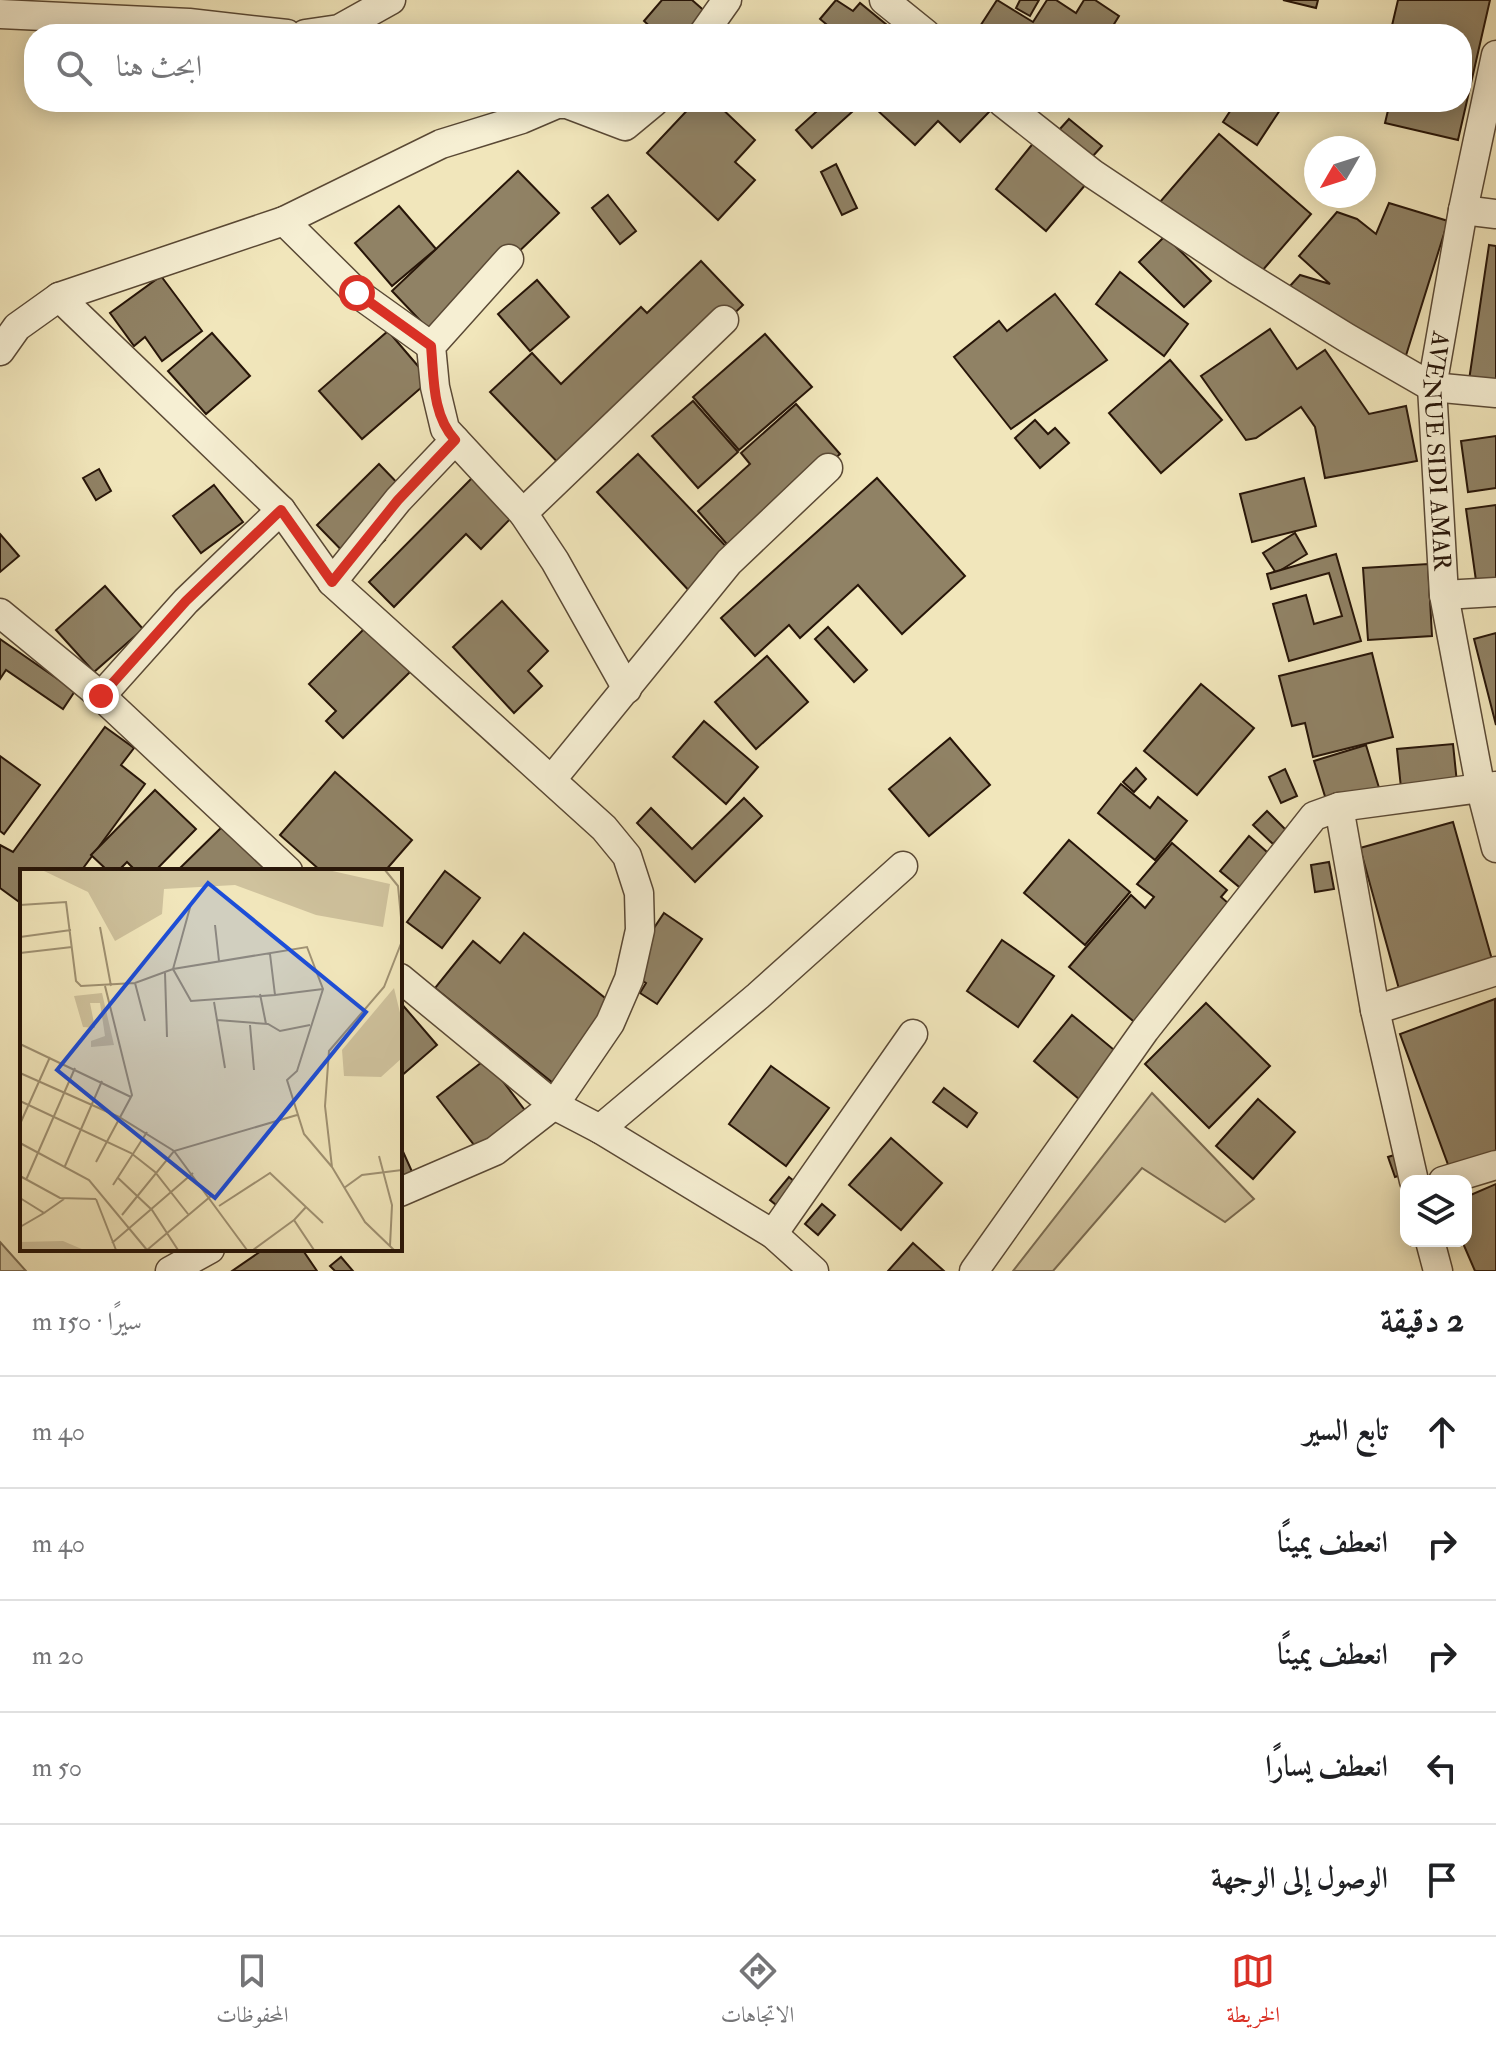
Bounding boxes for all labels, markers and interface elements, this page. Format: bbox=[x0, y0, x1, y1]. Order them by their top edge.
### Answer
search box bbox=[24, 24, 1472, 112]
icon: search bbox=[52, 46, 96, 90]
text: ابحث هنا bbox=[116, 48, 202, 85]
north arrow bbox=[1304, 136, 1376, 208]
route start bbox=[339, 275, 375, 311]
street label: AVENUE SIDI AMAR bbox=[1416, 328, 1458, 572]
route end bbox=[83, 678, 119, 714]
inset map bbox=[20, 869, 402, 1251]
map controls bbox=[1400, 1175, 1472, 1247]
button: layers bbox=[1400, 1175, 1472, 1247]
text: 2 دقيقة bbox=[1380, 1299, 1464, 1342]
text: سيرًا · 150 m bbox=[32, 1306, 142, 1338]
icon: ahead bbox=[1420, 1410, 1464, 1454]
text: تابع السير bbox=[1303, 1412, 1388, 1449]
text: 40 m bbox=[32, 1416, 85, 1448]
icon: right bbox=[1420, 1522, 1464, 1566]
text: انعطف يمينًا bbox=[1277, 1524, 1388, 1561]
text: 40 m bbox=[32, 1528, 85, 1560]
icon: right bbox=[1420, 1634, 1464, 1678]
text: انعطف يمينًا bbox=[1277, 1636, 1388, 1673]
text: 20 m bbox=[32, 1640, 84, 1672]
icon: left bbox=[1420, 1746, 1464, 1790]
text: انعطف يسارًا bbox=[1265, 1748, 1388, 1785]
text: 50 m bbox=[32, 1752, 82, 1784]
icon: arrive bbox=[1420, 1858, 1464, 1902]
text: الوصول إلى الوجهة bbox=[1211, 1860, 1388, 1897]
tab: المحفوظات bbox=[216, 1949, 289, 2036]
tab: الاتجاهات bbox=[721, 1949, 794, 2036]
tab: الخريطة bbox=[1226, 1949, 1280, 2036]

